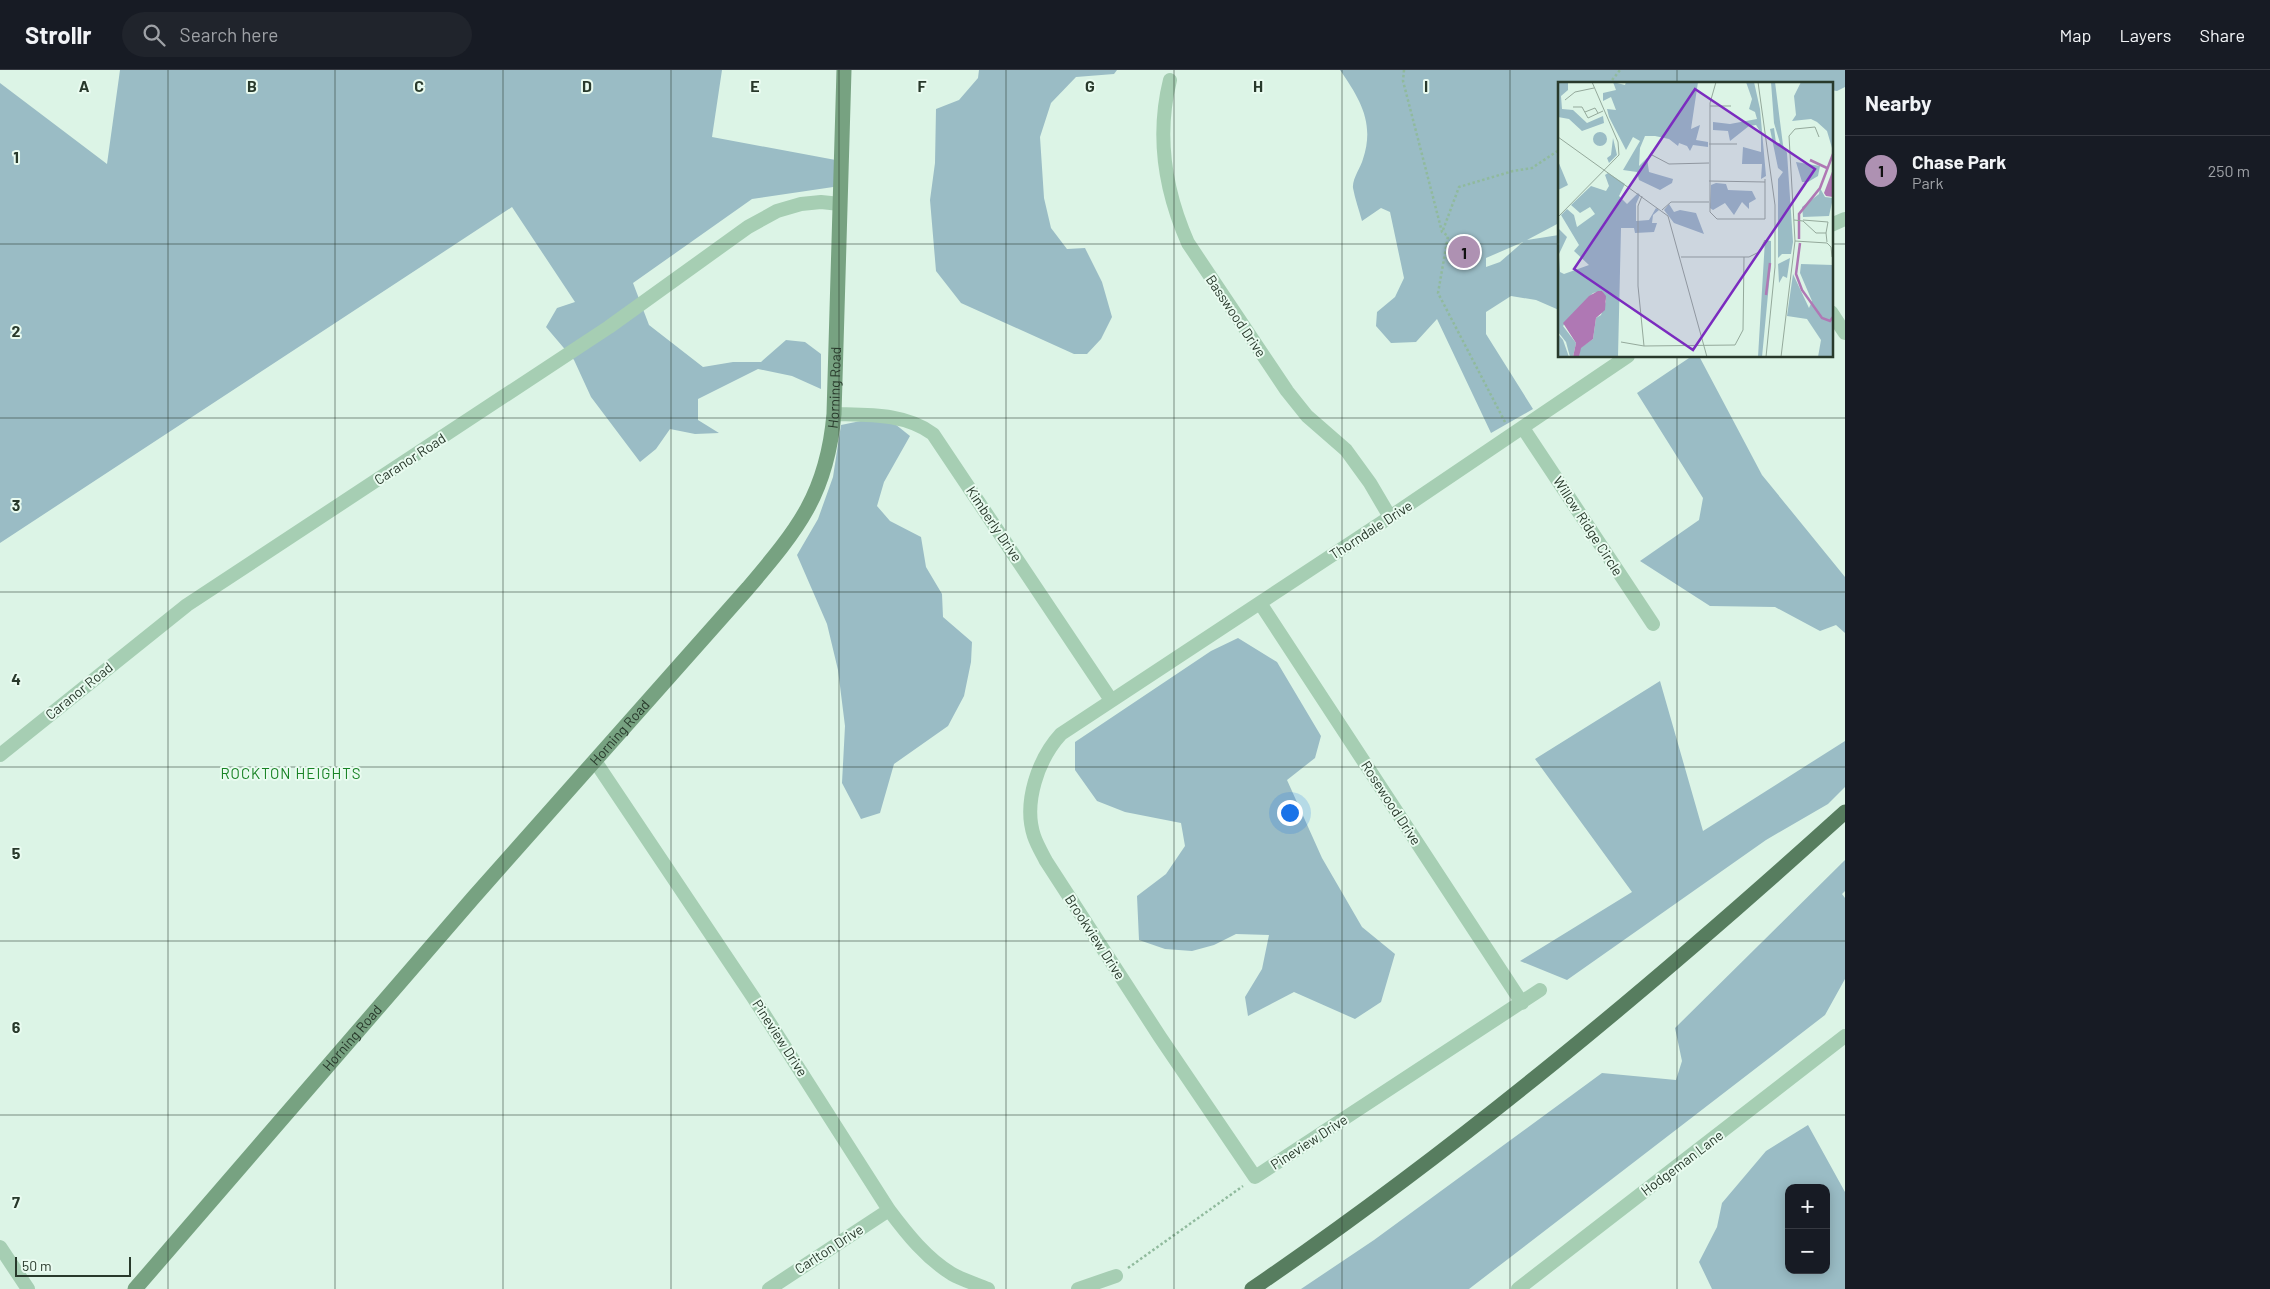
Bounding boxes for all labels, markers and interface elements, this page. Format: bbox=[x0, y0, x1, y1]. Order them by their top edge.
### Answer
search box bbox=[122, 12, 472, 57]
text: Strollr bbox=[25, 20, 92, 49]
icon: search bbox=[140, 21, 168, 49]
text: Search here bbox=[180, 23, 278, 46]
text: Map bbox=[2059, 24, 2091, 46]
text: Layers bbox=[2119, 24, 2172, 46]
text: Share bbox=[2200, 24, 2245, 46]
text: A bbox=[79, 76, 90, 95]
text: B bbox=[247, 76, 257, 95]
text: C bbox=[414, 76, 424, 95]
text: D bbox=[582, 76, 592, 95]
text: E bbox=[750, 76, 760, 95]
text: F bbox=[918, 76, 927, 95]
text: G bbox=[1085, 76, 1095, 95]
text: H bbox=[1253, 76, 1263, 95]
text: I bbox=[1424, 76, 1428, 95]
inset map bbox=[1558, 82, 1832, 358]
text: Nearby bbox=[1865, 90, 1931, 115]
text: 1 bbox=[13, 147, 19, 166]
text: Chase Park bbox=[1912, 150, 2006, 173]
text: 1 bbox=[1878, 161, 1884, 180]
text: 250 m bbox=[2208, 161, 2250, 180]
text: Park bbox=[1912, 173, 1943, 192]
pin: 1 bbox=[1448, 233, 1480, 271]
street label: Basswood Drive bbox=[1203, 271, 1270, 360]
text: 2 bbox=[12, 321, 21, 340]
street label: Horning Road bbox=[824, 346, 844, 429]
street label: Caranor Road bbox=[371, 429, 449, 488]
street label: Willow Ridge Circle bbox=[1550, 473, 1627, 579]
street label: Kimberly Drive bbox=[963, 483, 1026, 565]
text: 3 bbox=[12, 495, 20, 514]
street label: Thorndale Drive bbox=[1326, 497, 1415, 563]
street label: Caranor Road bbox=[42, 658, 116, 723]
text: 4 bbox=[11, 669, 21, 688]
street label: Horning Road bbox=[586, 696, 653, 768]
street label: Rosewood Drive bbox=[1358, 757, 1425, 848]
district label: ROCKTON HEIGHTS bbox=[220, 764, 362, 782]
your location bbox=[1277, 800, 1303, 826]
text: 5 bbox=[12, 843, 21, 862]
street label: Brookview Drive bbox=[1062, 891, 1129, 982]
street label: Pineview Drive bbox=[749, 996, 812, 1079]
street label: Horning Road bbox=[319, 1001, 385, 1074]
text: 6 bbox=[12, 1017, 21, 1036]
street label: Pineview Drive bbox=[1267, 1110, 1350, 1173]
street label: Hodgeman Lane bbox=[1637, 1126, 1726, 1199]
map controls bbox=[1785, 1184, 1830, 1274]
button: + bbox=[1785, 1184, 1830, 1229]
text: 7 bbox=[12, 1192, 20, 1211]
street label: Carlton Drive bbox=[791, 1220, 866, 1277]
button: − bbox=[1785, 1229, 1830, 1274]
scale bar bbox=[15, 1254, 131, 1277]
text: 50 m bbox=[22, 1257, 51, 1274]

